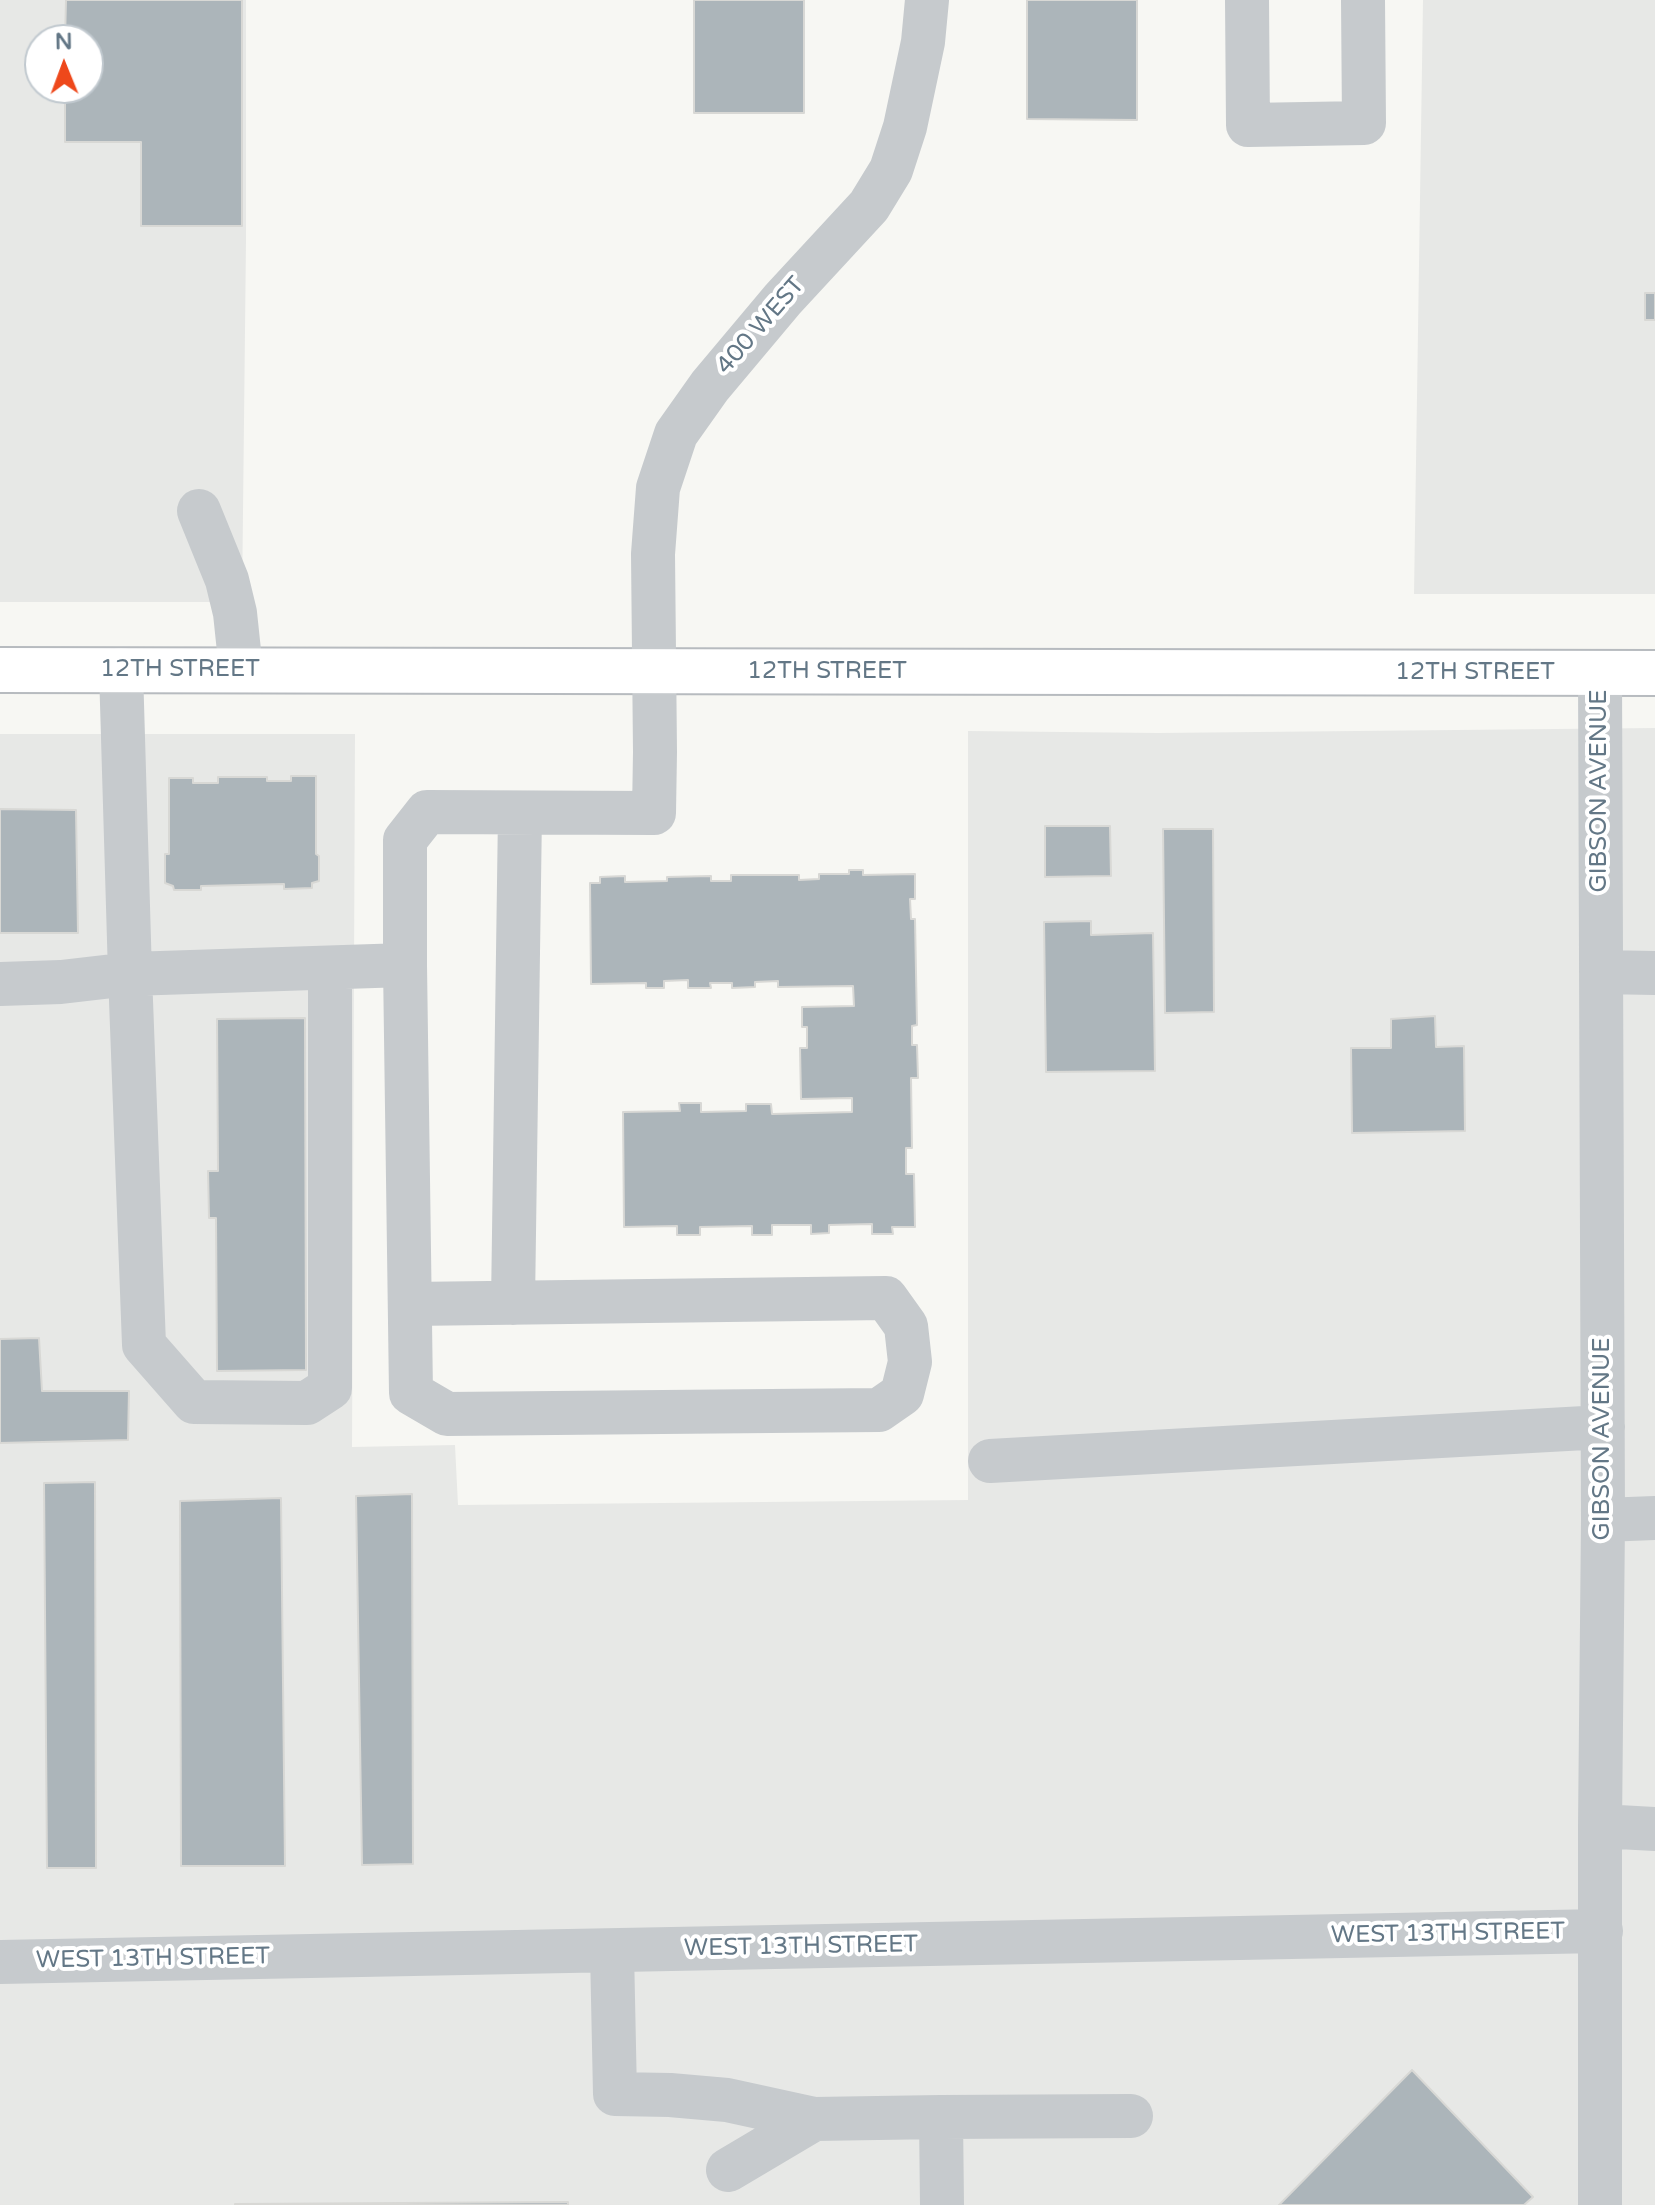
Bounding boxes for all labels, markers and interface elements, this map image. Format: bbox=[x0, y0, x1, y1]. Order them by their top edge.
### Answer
north arrow bbox=[24, 24, 104, 104]
text: N bbox=[55, 29, 73, 55]
street label: 400 WEST bbox=[711, 271, 811, 381]
street label: 12TH STREET bbox=[100, 656, 260, 684]
street label: 12TH STREET bbox=[747, 658, 907, 686]
street label: 12TH STREET bbox=[1395, 659, 1555, 687]
street label: GIBSON AVENUE bbox=[1586, 689, 1614, 893]
street label: GIBSON AVENUE bbox=[1589, 1337, 1617, 1541]
street label: WEST 13TH STREET bbox=[1331, 1918, 1565, 1950]
street label: WEST 13TH STREET bbox=[684, 1931, 918, 1963]
street label: WEST 13TH STREET bbox=[36, 1943, 270, 1975]

